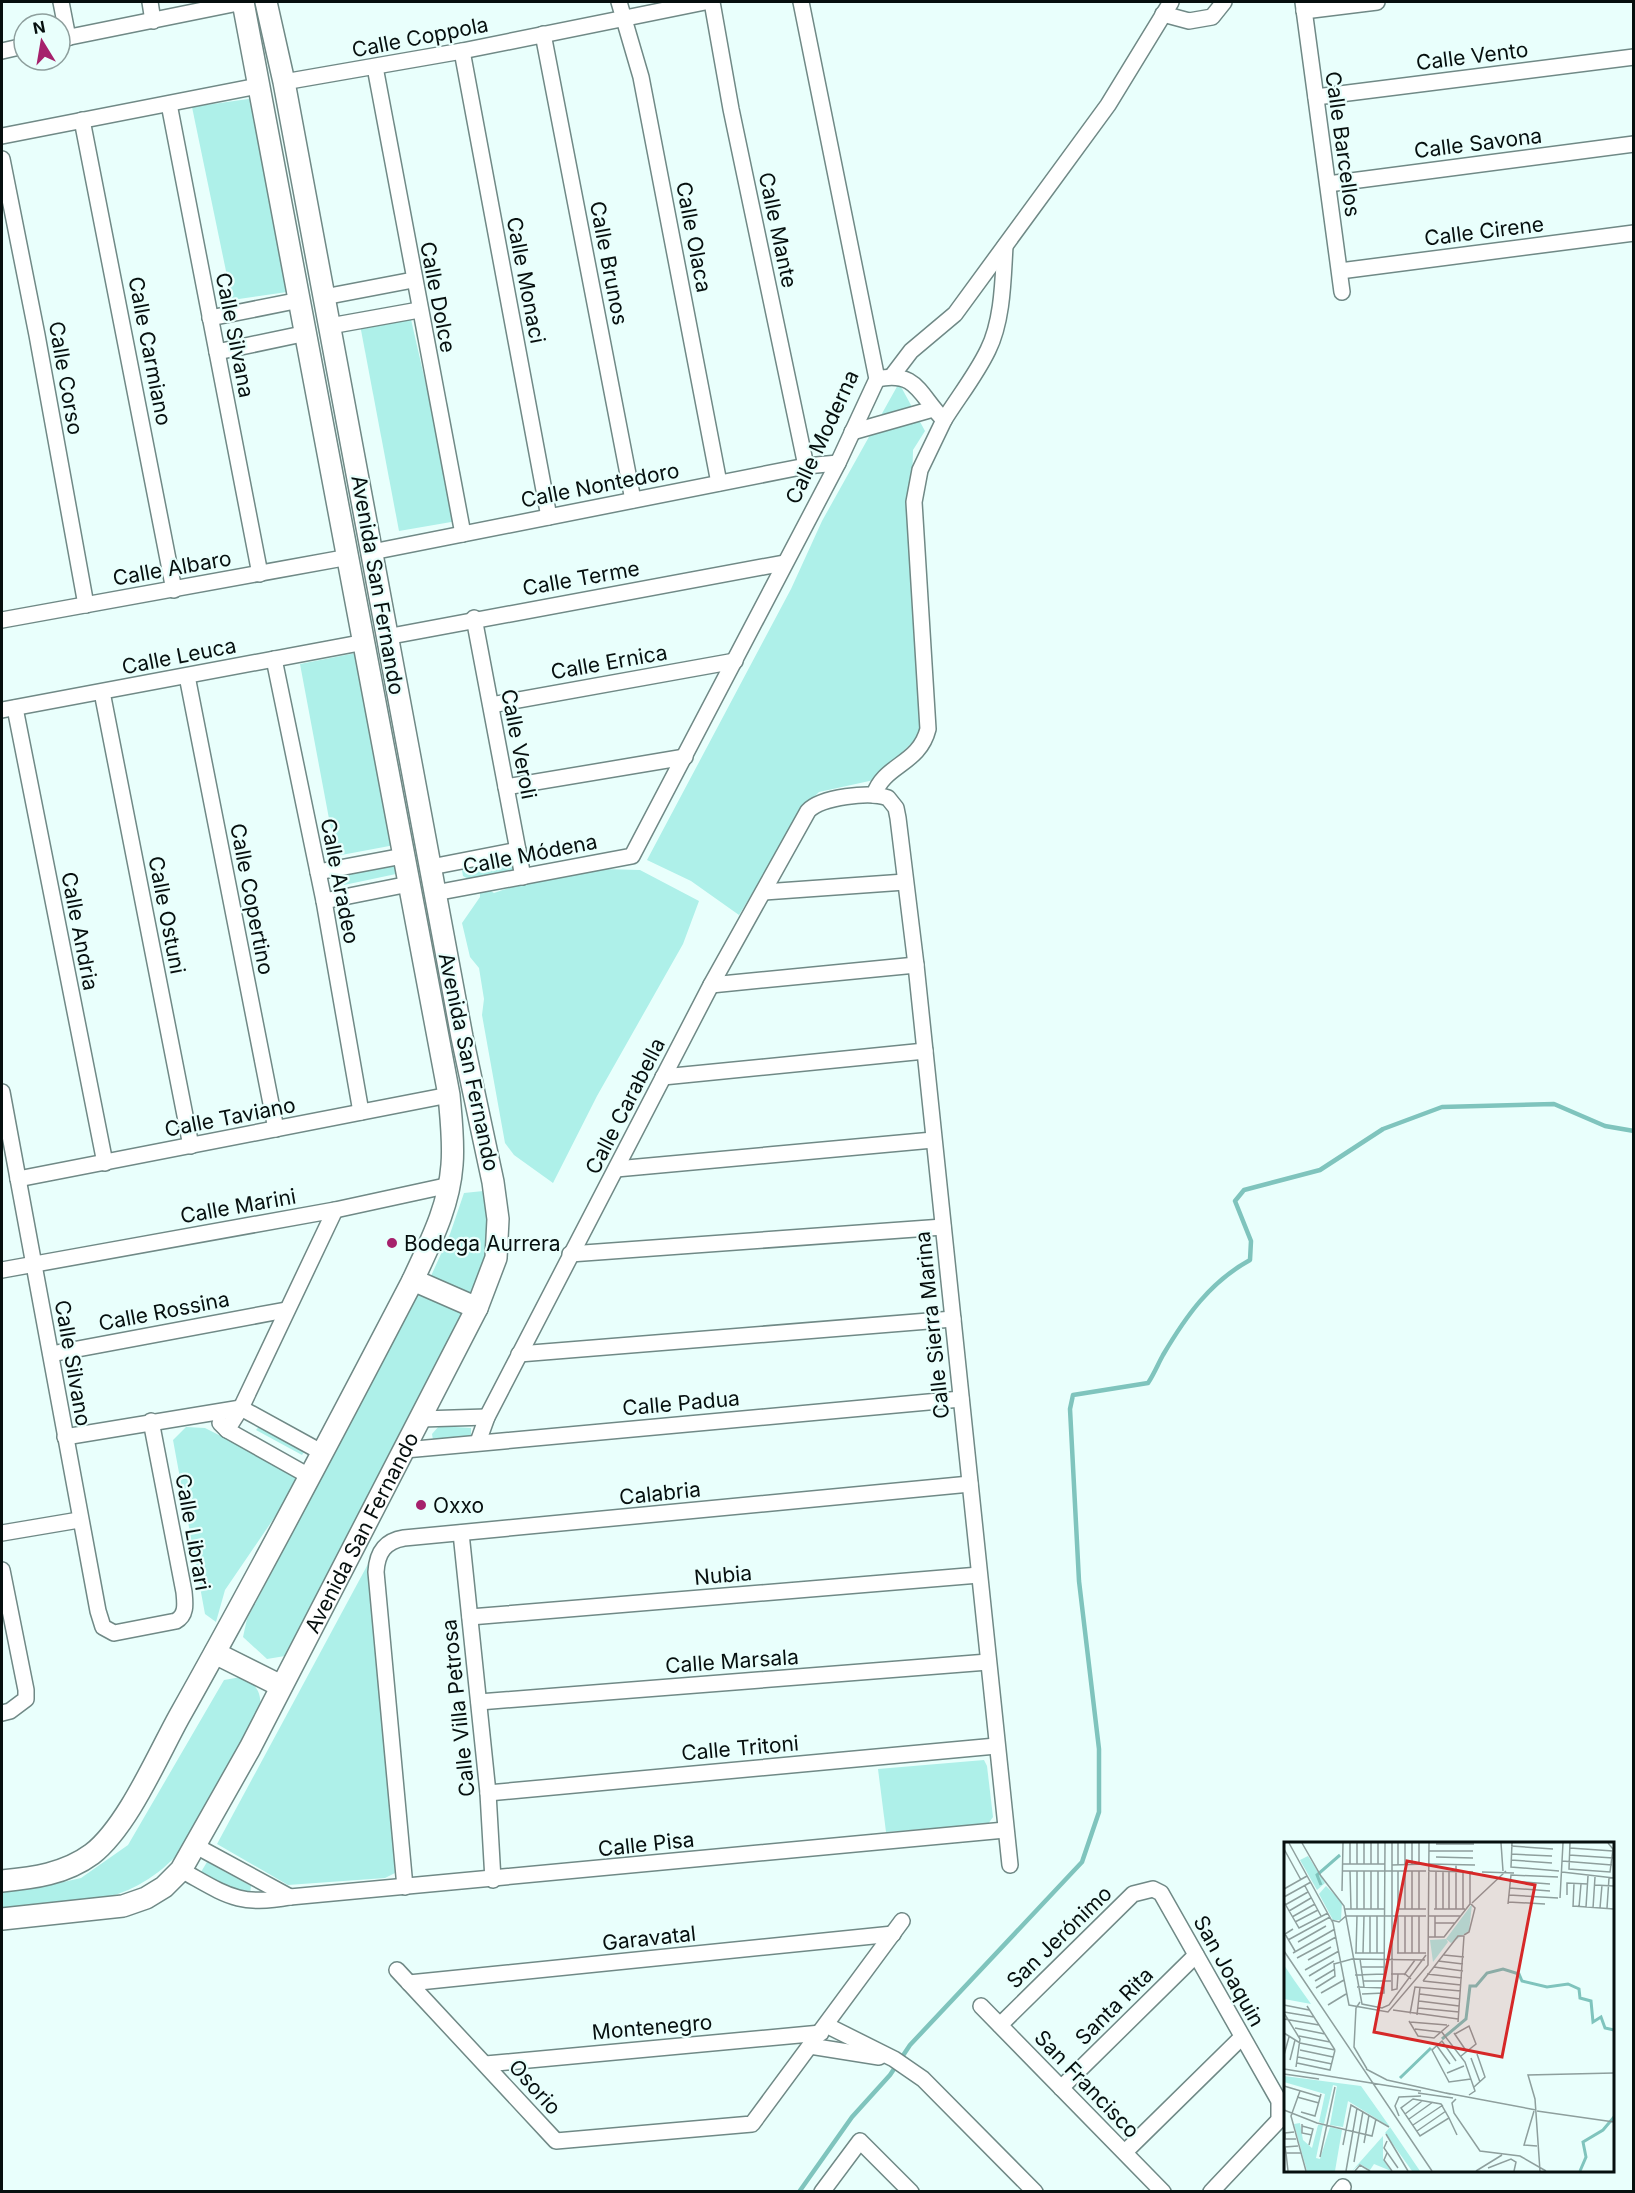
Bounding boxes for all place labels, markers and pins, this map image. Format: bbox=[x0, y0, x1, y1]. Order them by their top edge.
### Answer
place label: Bodega Aurrera bbox=[404, 1231, 561, 1256]
marker: Bodega Aurrera bbox=[385, 1236, 399, 1250]
place label: Oxxo bbox=[433, 1493, 484, 1518]
marker: Oxxo bbox=[414, 1498, 428, 1512]

